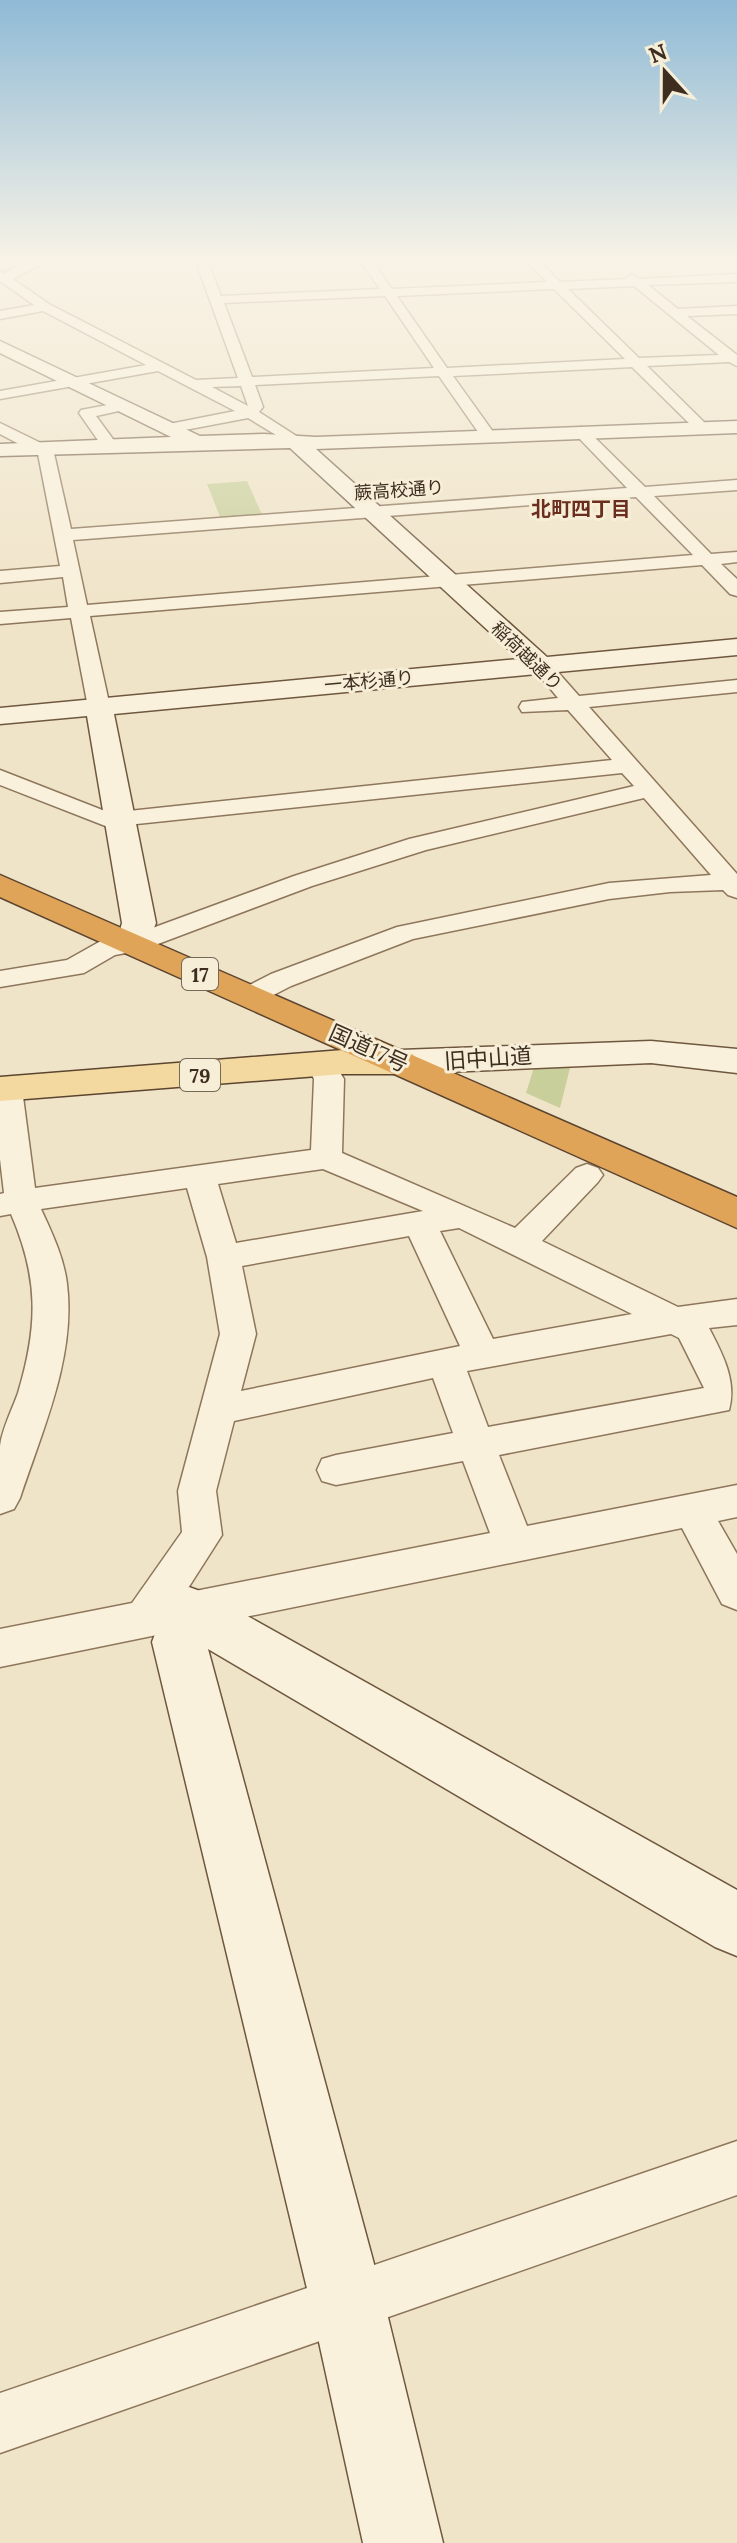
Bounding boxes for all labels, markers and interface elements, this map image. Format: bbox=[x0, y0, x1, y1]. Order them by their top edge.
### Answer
north arrow bbox=[625, 32, 705, 112]
text: N bbox=[645, 37, 671, 69]
street label: 蕨高校通り bbox=[353, 475, 445, 505]
district label: 北町四丁目 bbox=[531, 496, 631, 521]
street label: 稲荷越通り bbox=[487, 616, 567, 696]
street label: 一本杉通り bbox=[323, 666, 415, 696]
road number: 17 bbox=[182, 958, 218, 990]
street label: 国道17号 bbox=[325, 1018, 413, 1078]
street label: 旧中山道 bbox=[443, 1041, 533, 1075]
road number: 79 bbox=[180, 1059, 220, 1091]

